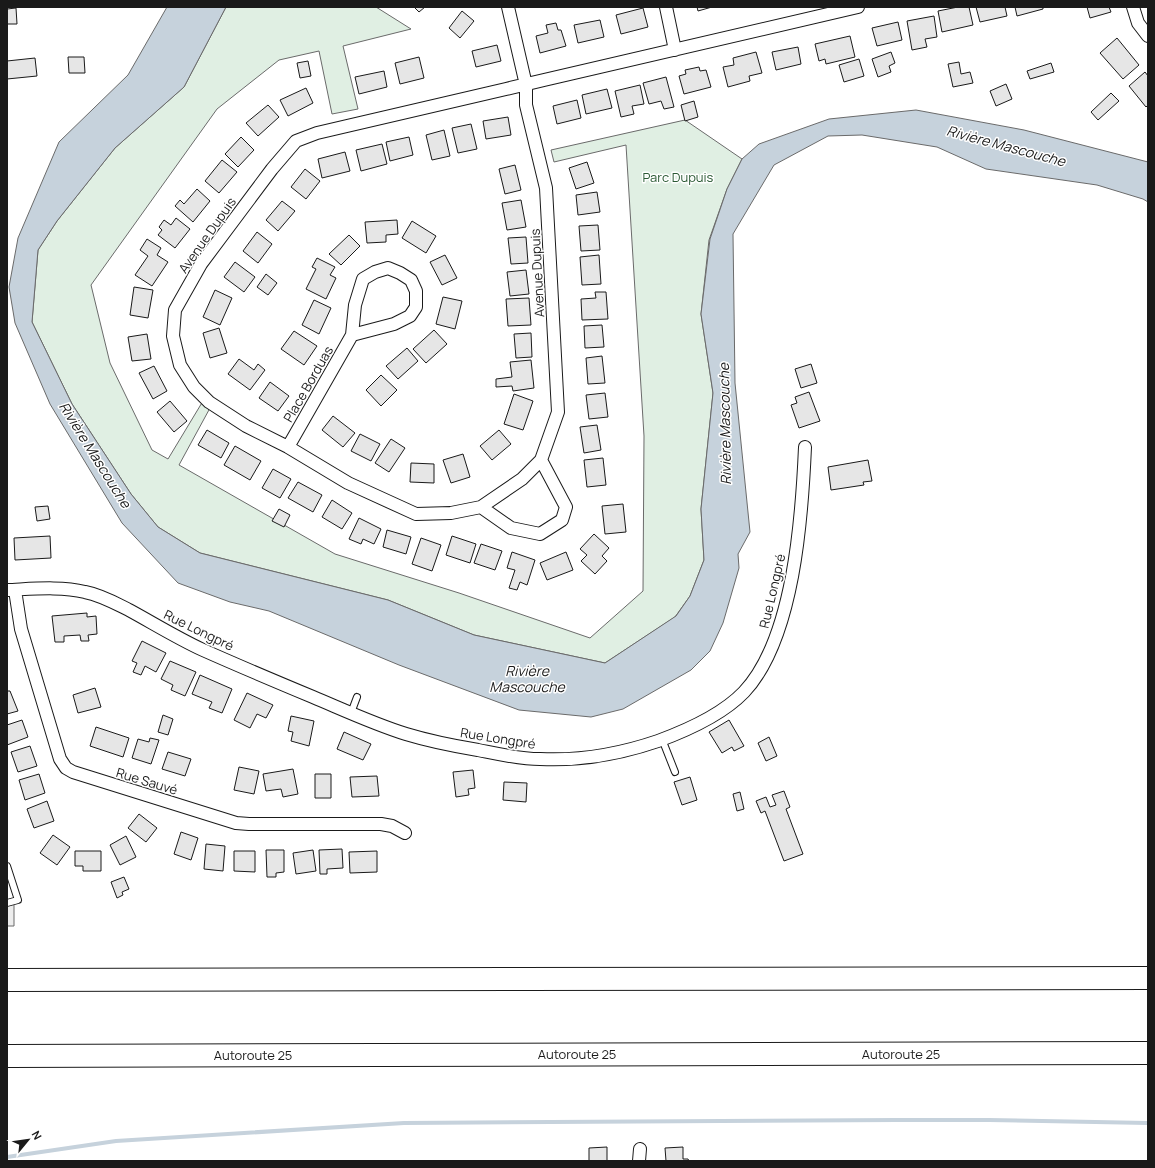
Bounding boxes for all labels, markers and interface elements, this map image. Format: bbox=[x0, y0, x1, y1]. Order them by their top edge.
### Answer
water label: Rivière Mascouche bbox=[945, 121, 1068, 171]
park label: Parc Dupuis bbox=[643, 168, 714, 186]
street label: Avenue Dupuis bbox=[174, 193, 240, 277]
street label: Avenue Dupuis bbox=[526, 228, 548, 318]
street label: Place Borduas bbox=[279, 343, 337, 425]
water label: Rivière Mascouche bbox=[714, 362, 735, 485]
water label: Rivière Mascouche bbox=[55, 398, 136, 512]
street label: Rue Longpré bbox=[755, 552, 789, 630]
street label: Rue Longpré bbox=[161, 605, 237, 655]
water label: Rivière Mascouche bbox=[489, 661, 565, 696]
street label: Rue Longpré bbox=[459, 723, 537, 753]
street label: Rue Sauvé bbox=[114, 763, 180, 799]
street label: Autoroute 25 bbox=[538, 1045, 616, 1063]
street label: Autoroute 25 bbox=[862, 1045, 940, 1063]
street label: Autoroute 25 bbox=[214, 1046, 292, 1064]
north arrow bbox=[8, 1120, 48, 1160]
text: N bbox=[29, 1128, 46, 1142]

